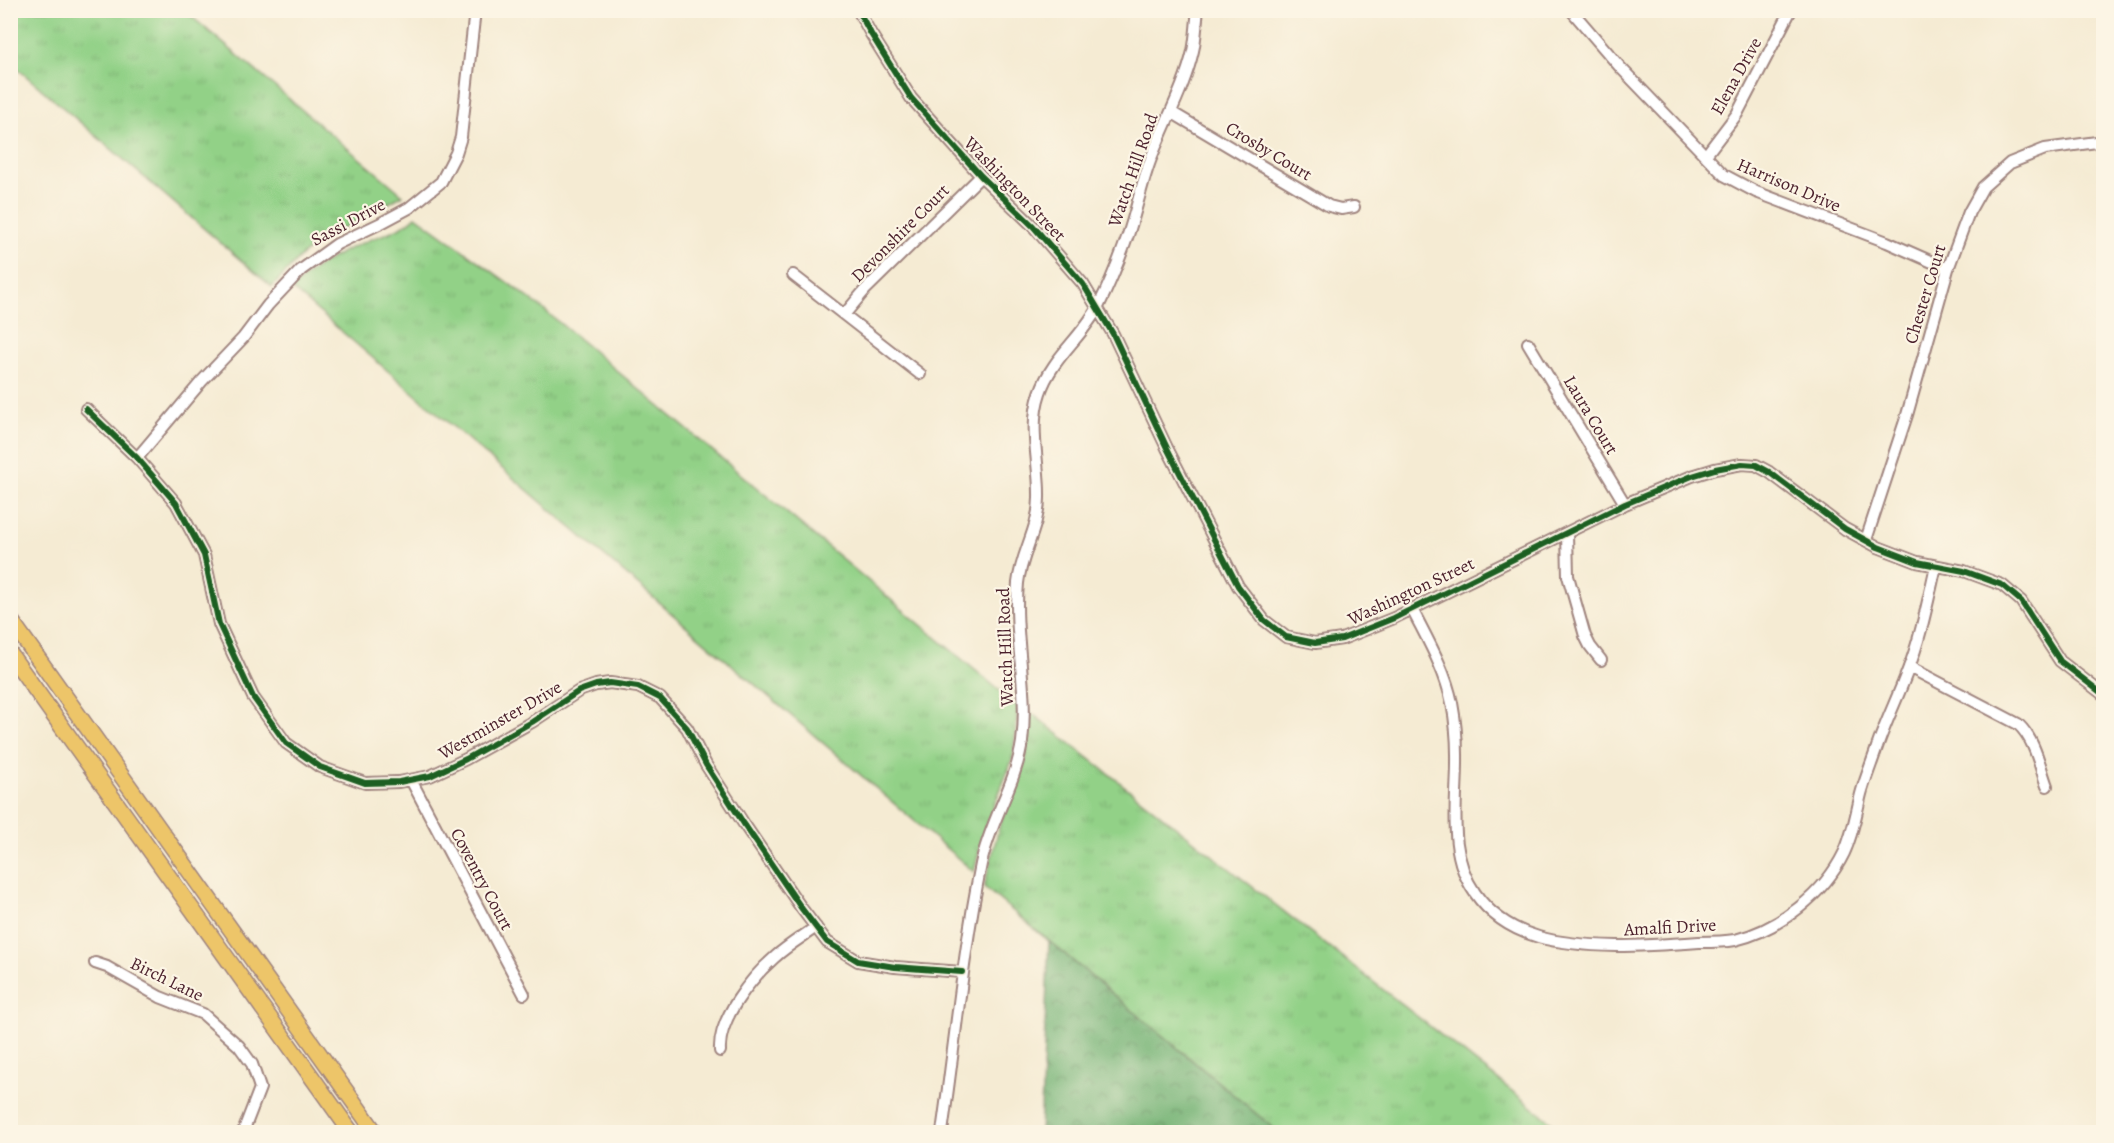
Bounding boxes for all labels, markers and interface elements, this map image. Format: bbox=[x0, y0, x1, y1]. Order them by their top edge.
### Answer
street label: Elena Drive bbox=[1705, 33, 1767, 119]
street label: Watch Hill Road bbox=[1102, 110, 1164, 231]
street label: Crosby Court bbox=[1221, 116, 1317, 186]
street label: Washington Street bbox=[958, 131, 1071, 247]
street label: Harrison Drive bbox=[1733, 152, 1845, 218]
street label: Devonshire Court bbox=[846, 179, 954, 287]
street label: Sassi Drive bbox=[307, 192, 389, 252]
street label: Chester Court bbox=[1898, 241, 1952, 347]
street label: Laura Court bbox=[1558, 371, 1624, 459]
street label: Washington Street bbox=[1343, 551, 1478, 631]
street label: Watch Hill Road bbox=[991, 587, 1019, 708]
street label: Westminster Drive bbox=[433, 675, 566, 766]
street label: Coventry Court bbox=[445, 824, 519, 934]
street label: Amalfi Drive bbox=[1622, 913, 1717, 941]
street label: Birch Lane bbox=[126, 951, 208, 1007]

